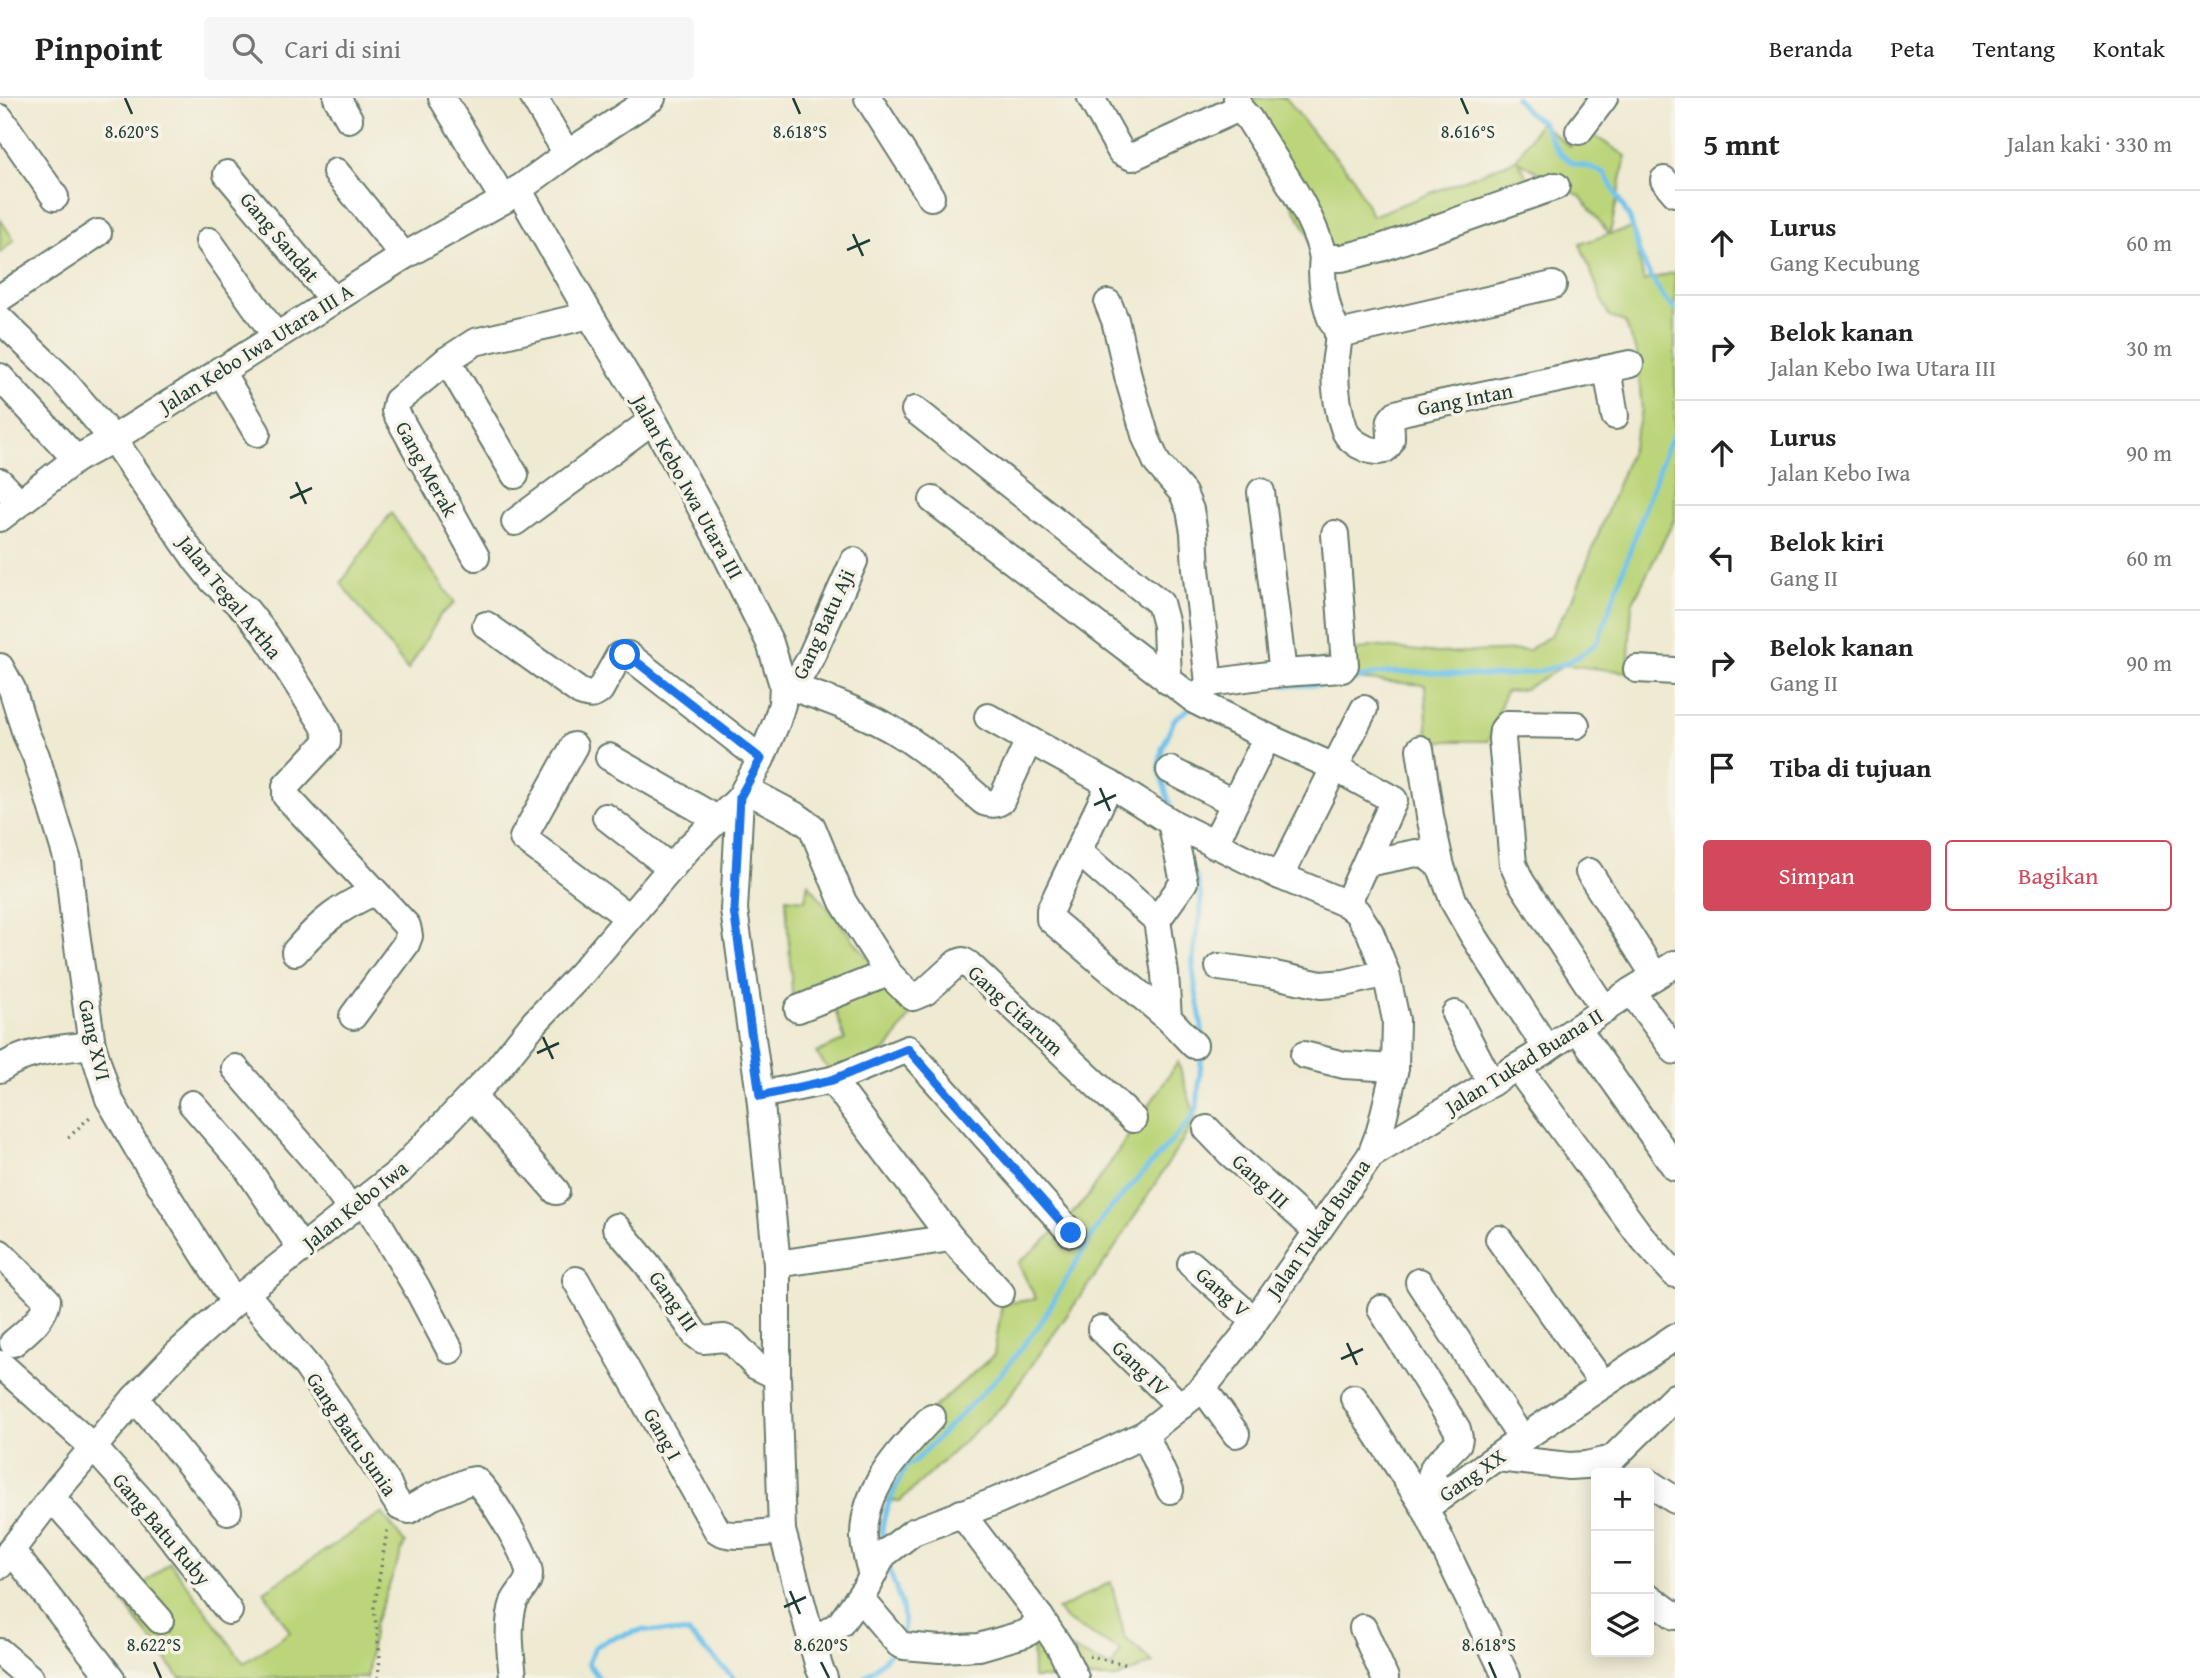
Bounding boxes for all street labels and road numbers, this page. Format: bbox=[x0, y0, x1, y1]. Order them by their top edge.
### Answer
street label: Gang Sandat bbox=[233, 185, 328, 289]
street label: Jalan Kebo Iwa Utara III A bbox=[150, 275, 359, 422]
street label: Gang Intan bbox=[1415, 375, 1516, 423]
street label: Jalan Kebo Iwa Utara III bbox=[623, 387, 752, 585]
street label: Gang Merak bbox=[388, 415, 466, 523]
street label: Jalan Tegal Artha bbox=[169, 526, 290, 665]
street label: Gang Batu Aji bbox=[784, 564, 862, 684]
street label: Gang Citarum bbox=[961, 957, 1071, 1063]
street label: Gang XVI bbox=[71, 996, 119, 1084]
street label: Jalan Tukad Buana II bbox=[1437, 1000, 1609, 1124]
street label: Gang III bbox=[1225, 1146, 1297, 1216]
street label: Jalan Tukad Buana bbox=[1257, 1152, 1378, 1306]
street label: Jalan Kebo Iwa bbox=[293, 1153, 415, 1259]
street label: Gang V bbox=[1189, 1259, 1257, 1325]
street label: Gang III bbox=[642, 1264, 706, 1338]
street label: Gang IV bbox=[1105, 1333, 1177, 1403]
street label: Gang Batu Sunia bbox=[299, 1366, 405, 1502]
street label: Gang I bbox=[636, 1402, 690, 1466]
street label: Gang XX bbox=[1432, 1441, 1512, 1509]
street label: Gang Batu Ruby bbox=[105, 1466, 219, 1593]

